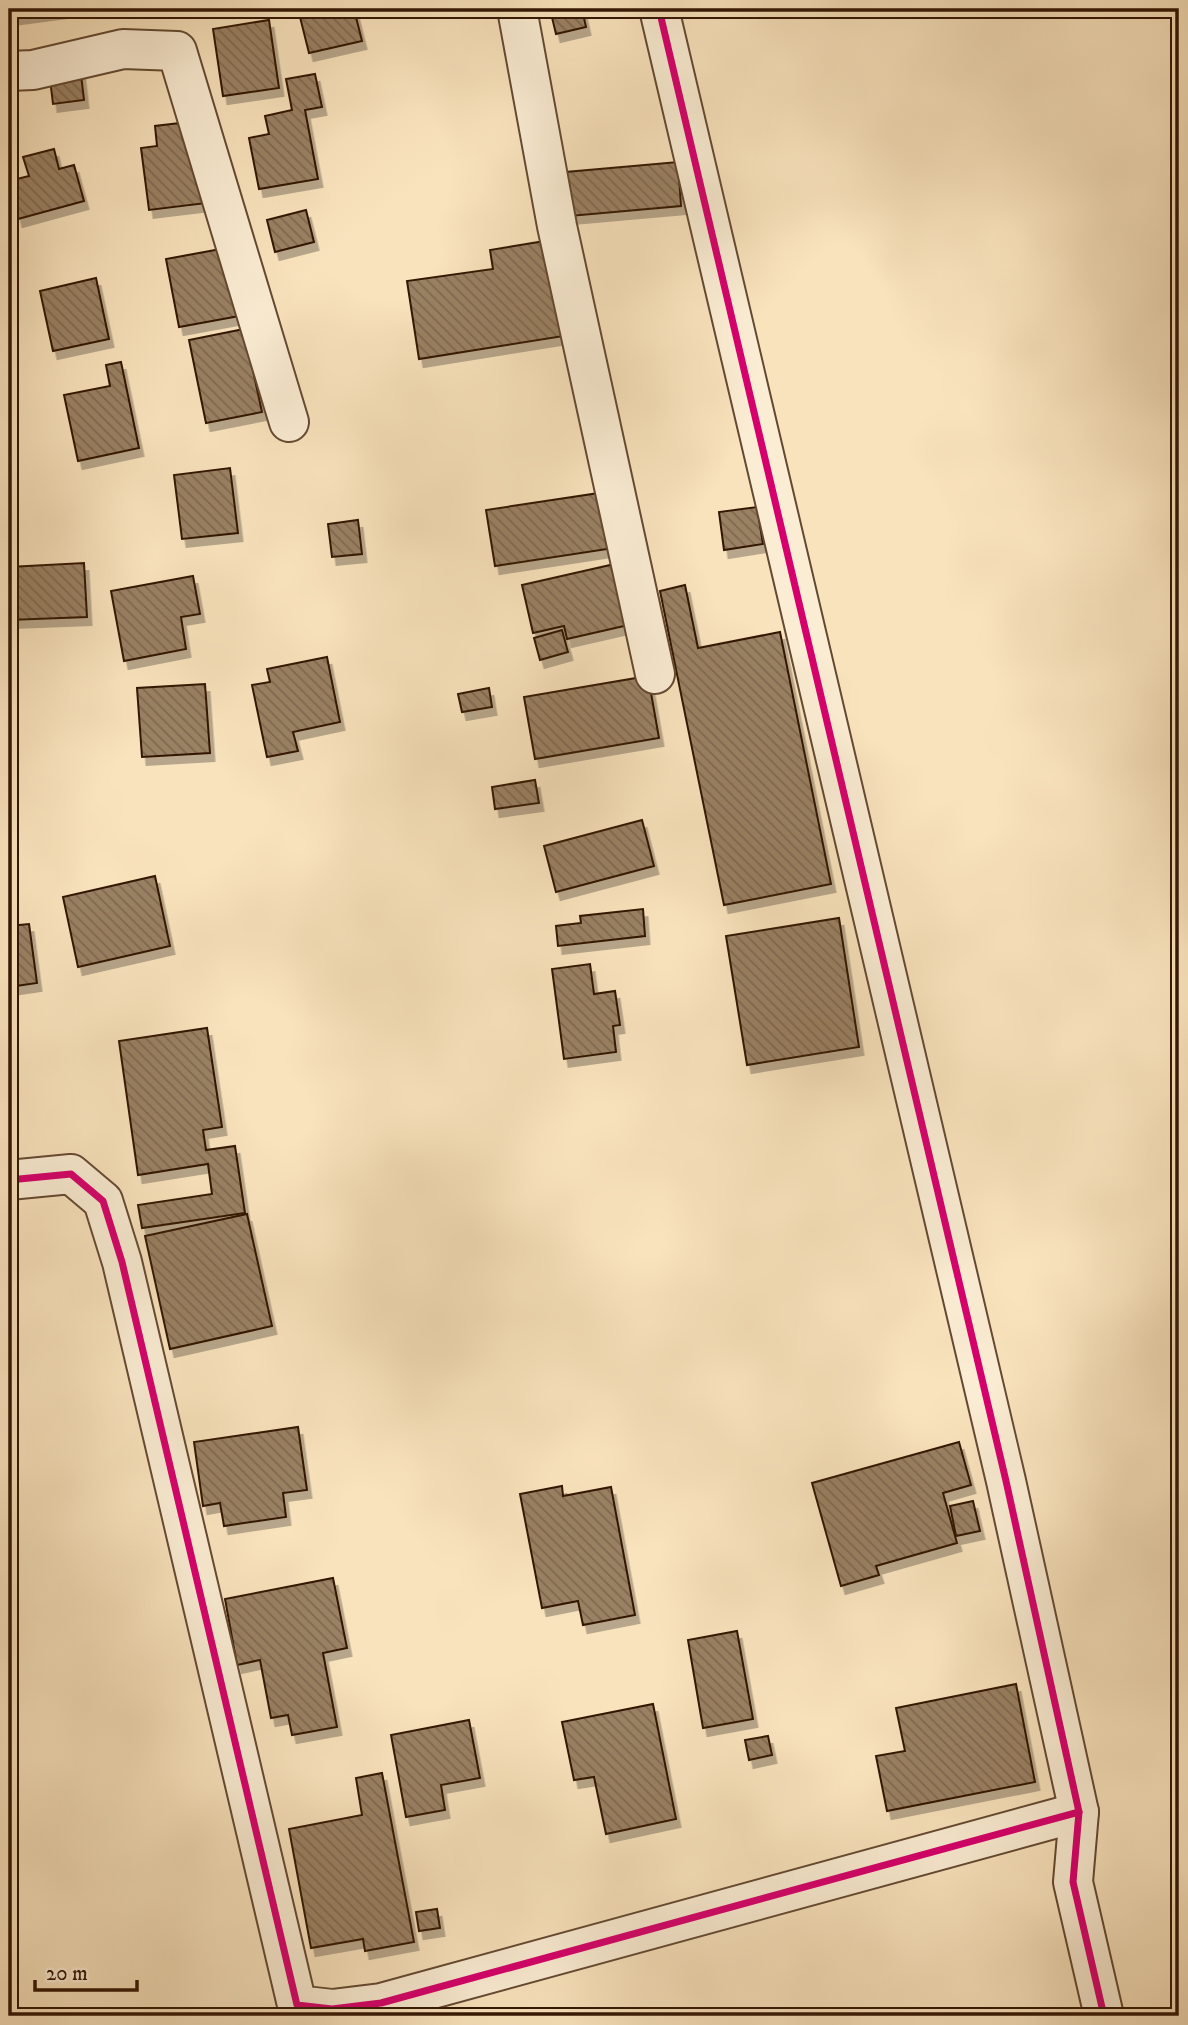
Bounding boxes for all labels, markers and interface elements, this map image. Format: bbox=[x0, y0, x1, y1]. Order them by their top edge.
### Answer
scale bar bbox=[35, 1948, 136, 1992]
text: 20 m bbox=[46, 1961, 88, 1987]

